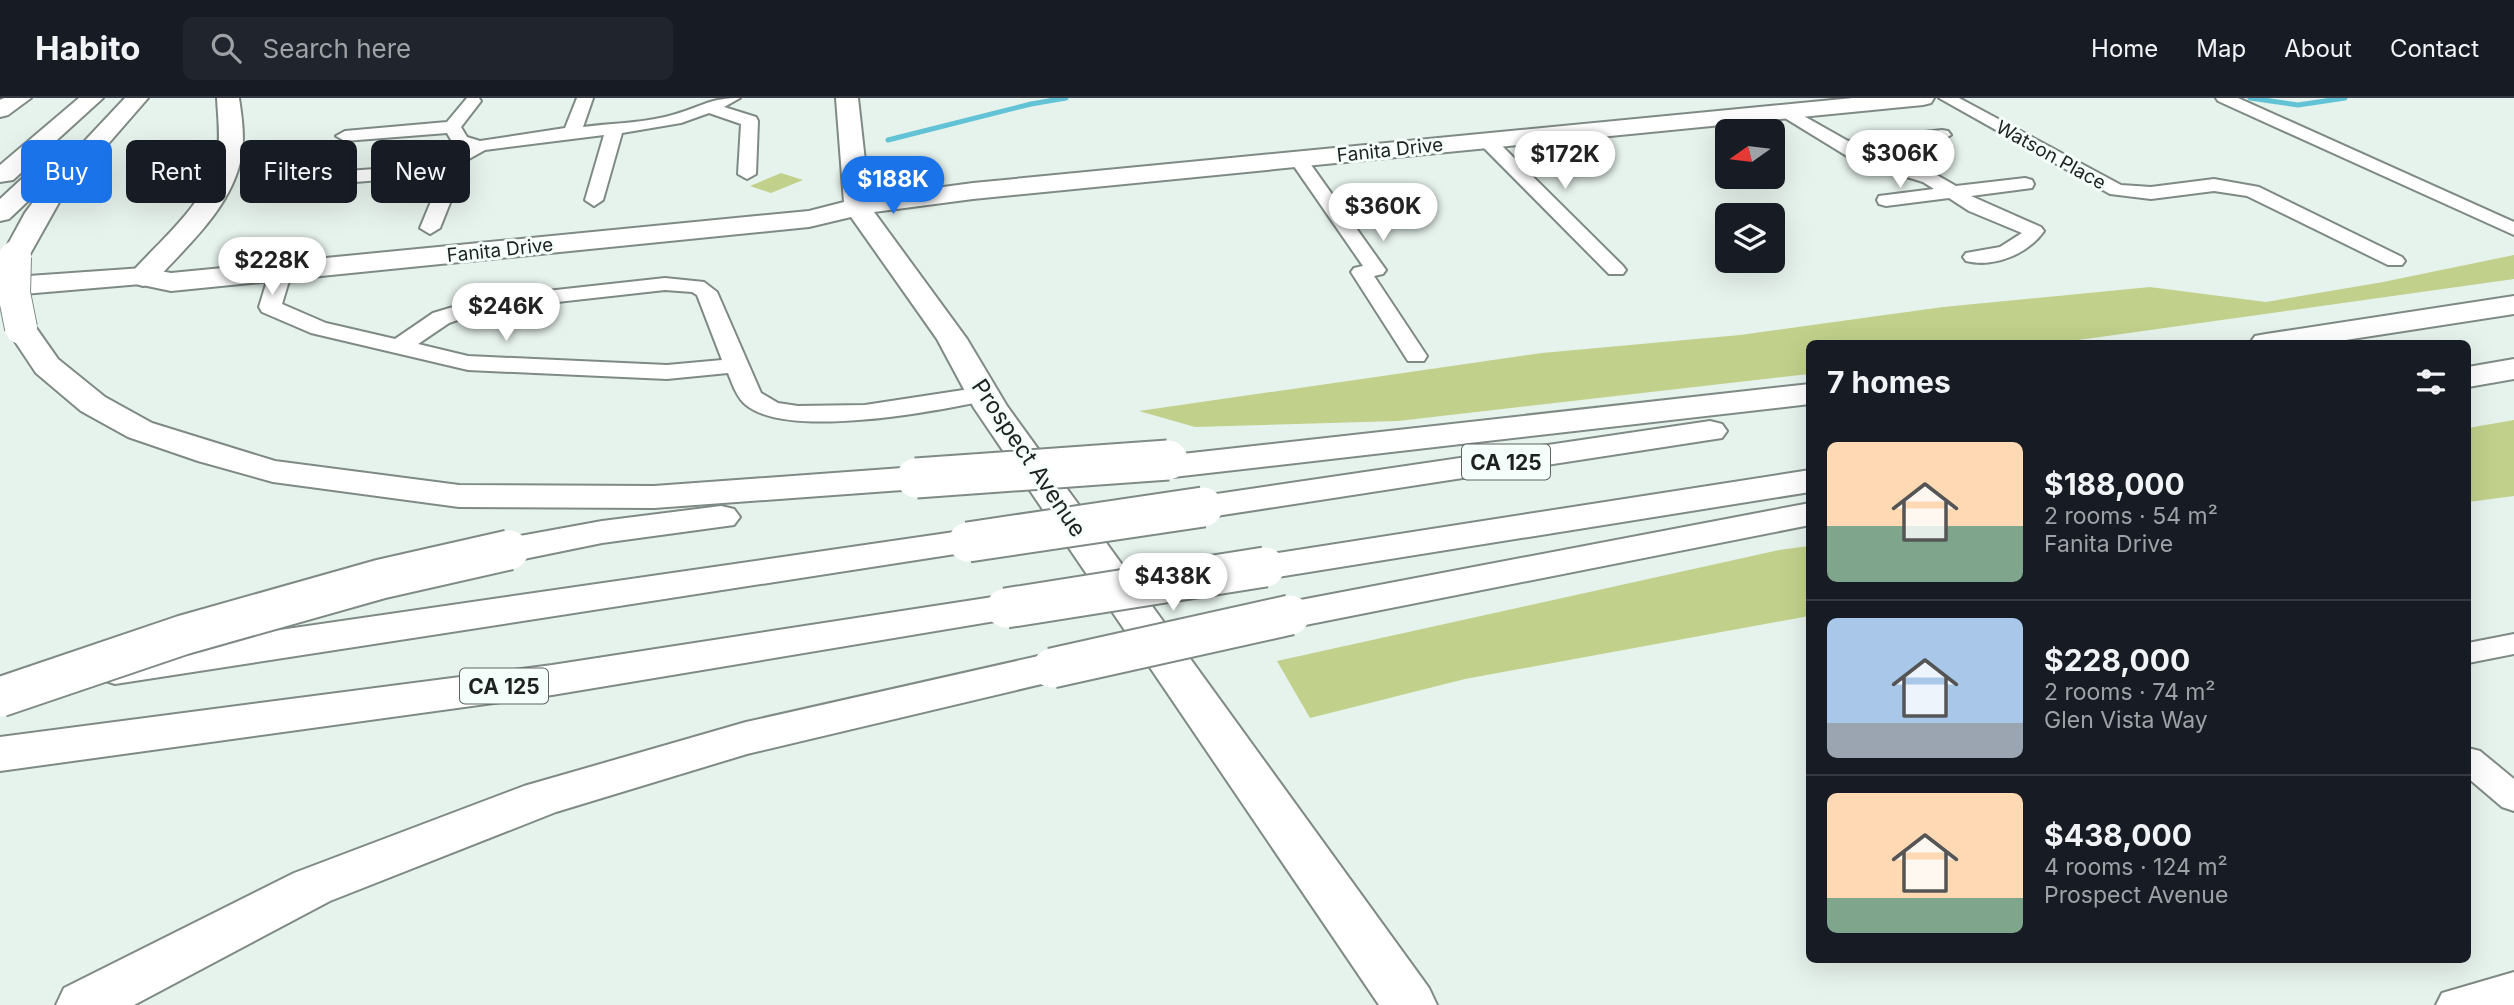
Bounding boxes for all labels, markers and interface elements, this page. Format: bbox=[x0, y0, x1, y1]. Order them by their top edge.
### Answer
search box bbox=[183, 17, 673, 80]
text: Habito bbox=[35, 28, 141, 68]
icon: search bbox=[207, 29, 245, 67]
text: Search here bbox=[263, 33, 411, 64]
text: Home bbox=[2091, 34, 2158, 63]
text: Map bbox=[2196, 34, 2246, 63]
text: About bbox=[2284, 34, 2352, 63]
text: Contact bbox=[2390, 34, 2479, 63]
street label: Watson Place bbox=[1992, 115, 2110, 195]
north arrow bbox=[1715, 119, 1785, 189]
map controls bbox=[1715, 119, 1785, 273]
pin: $306K bbox=[1851, 130, 1949, 190]
pin: $172K bbox=[1516, 132, 1614, 191]
street label: Fanita Drive bbox=[1336, 133, 1444, 167]
text: $306K bbox=[1862, 139, 1938, 167]
chip: Buy bbox=[21, 140, 112, 203]
chip: Rent bbox=[126, 140, 226, 203]
chip: Filters bbox=[240, 140, 357, 203]
chip: New bbox=[371, 140, 470, 203]
text: $172K bbox=[1530, 140, 1600, 168]
pin: $188K bbox=[844, 156, 942, 216]
text: $188K bbox=[857, 165, 929, 193]
pin: $360K bbox=[1334, 184, 1432, 243]
text: $360K bbox=[1345, 192, 1421, 220]
button: layers bbox=[1715, 203, 1785, 273]
street label: Fanita Drive bbox=[446, 233, 554, 267]
pin: $228K bbox=[223, 238, 321, 297]
text: $228K bbox=[234, 246, 310, 274]
pin: $246K bbox=[457, 284, 555, 343]
text: $246K bbox=[468, 292, 544, 320]
icon: filters bbox=[2412, 363, 2450, 401]
text: 7 homes bbox=[1827, 364, 1951, 400]
street label: Prospect Avenue bbox=[966, 374, 1092, 542]
road number: CA 125 bbox=[1462, 444, 1550, 480]
text: $188,000 bbox=[2044, 466, 2185, 502]
icon: home bbox=[1883, 470, 1967, 554]
text: 2 rooms · 54 m² bbox=[2044, 502, 2218, 530]
text: Fanita Drive bbox=[2044, 530, 2173, 558]
pin: $438K bbox=[1124, 554, 1222, 613]
text: $438K bbox=[1135, 562, 1211, 590]
text: $228,000 bbox=[2044, 642, 2190, 678]
icon: home bbox=[1883, 646, 1967, 730]
road number: CA 125 bbox=[460, 668, 548, 704]
text: 2 rooms · 74 m² bbox=[2044, 678, 2216, 706]
text: Glen Vista Way bbox=[2044, 706, 2208, 734]
text: $438,000 bbox=[2044, 817, 2192, 853]
icon: home bbox=[1883, 821, 1967, 905]
text: 4 rooms · 124 m² bbox=[2044, 853, 2228, 881]
text: Prospect Avenue bbox=[2044, 881, 2228, 909]

